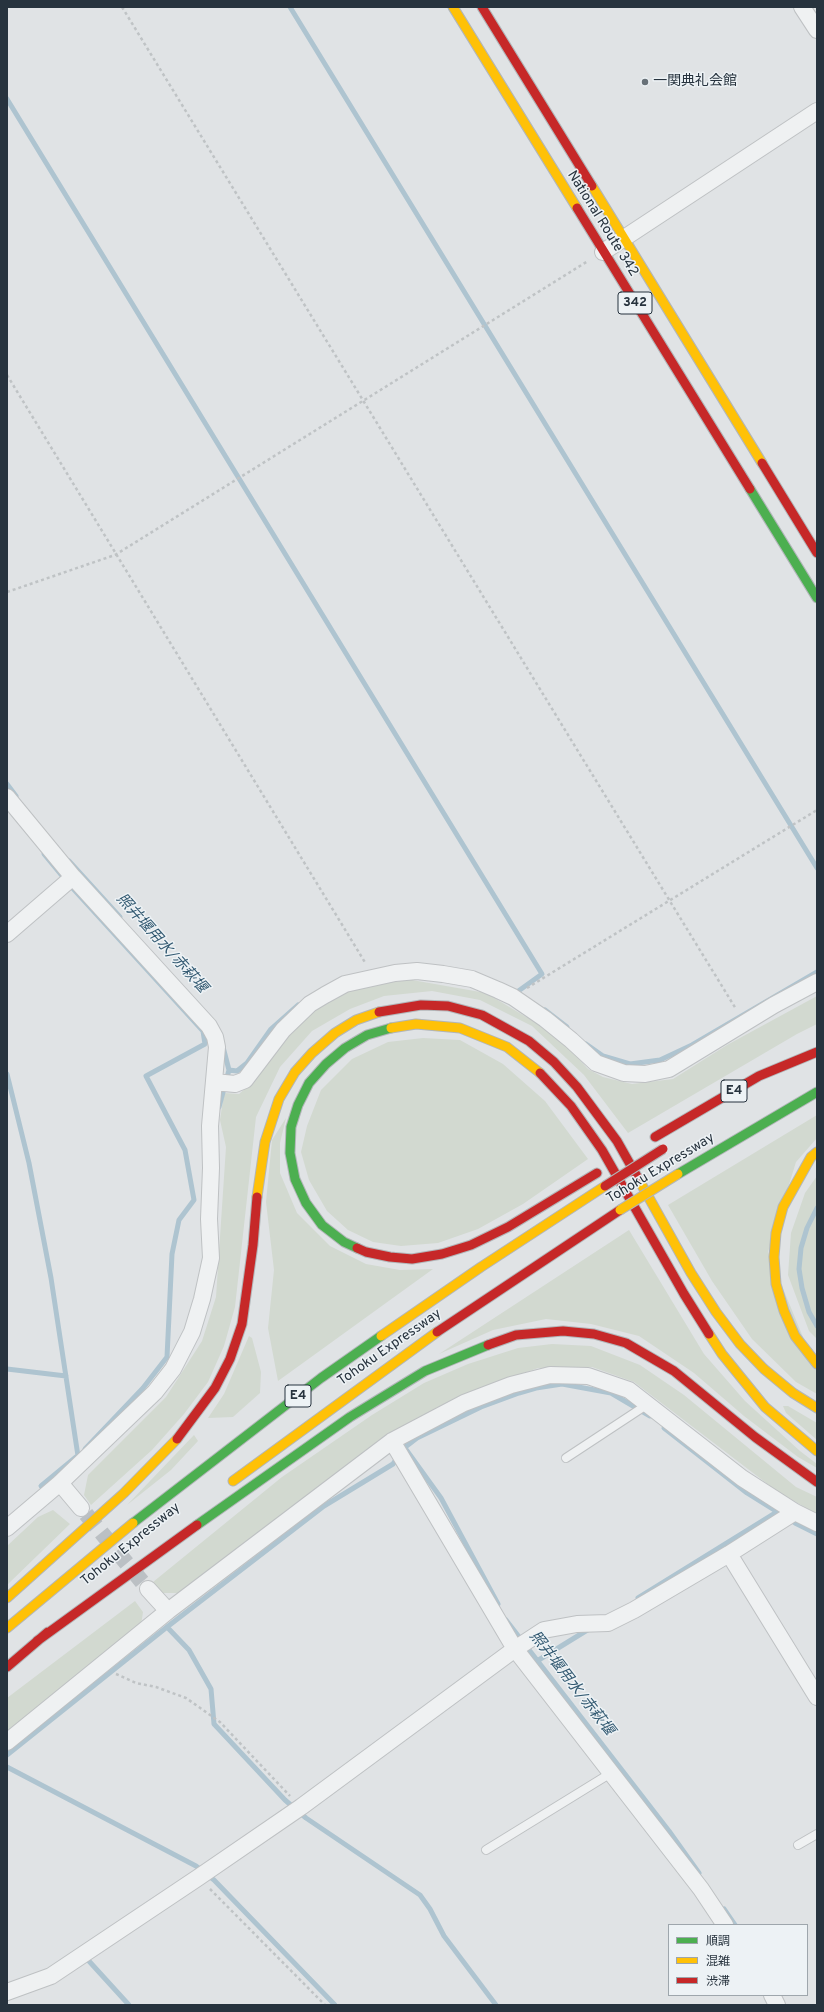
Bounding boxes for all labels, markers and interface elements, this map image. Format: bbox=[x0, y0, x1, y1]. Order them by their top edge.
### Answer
place label: 一関典礼会館 bbox=[653, 74, 737, 90]
marker: 一関典礼会館 bbox=[640, 77, 650, 87]
street label: National Route 342 bbox=[563, 168, 641, 280]
road number: 342 bbox=[618, 292, 652, 314]
water label: 照井堰用水/赤萩堰 bbox=[112, 891, 210, 997]
road number: E4 bbox=[721, 1080, 747, 1102]
street label: Tohoku Expressway bbox=[604, 1130, 718, 1208]
street label: Tohoku Expressway bbox=[335, 1306, 445, 1390]
road number: E4 bbox=[285, 1385, 311, 1407]
street label: Tohoku Expressway bbox=[78, 1500, 184, 1590]
water label: 照井堰用水/赤萩堰 bbox=[525, 1628, 617, 1740]
legend bbox=[668, 1924, 808, 1996]
text: 順調 bbox=[706, 1934, 730, 1950]
text: 混雑 bbox=[706, 1954, 730, 1970]
text: 渋滞 bbox=[706, 1974, 730, 1990]

